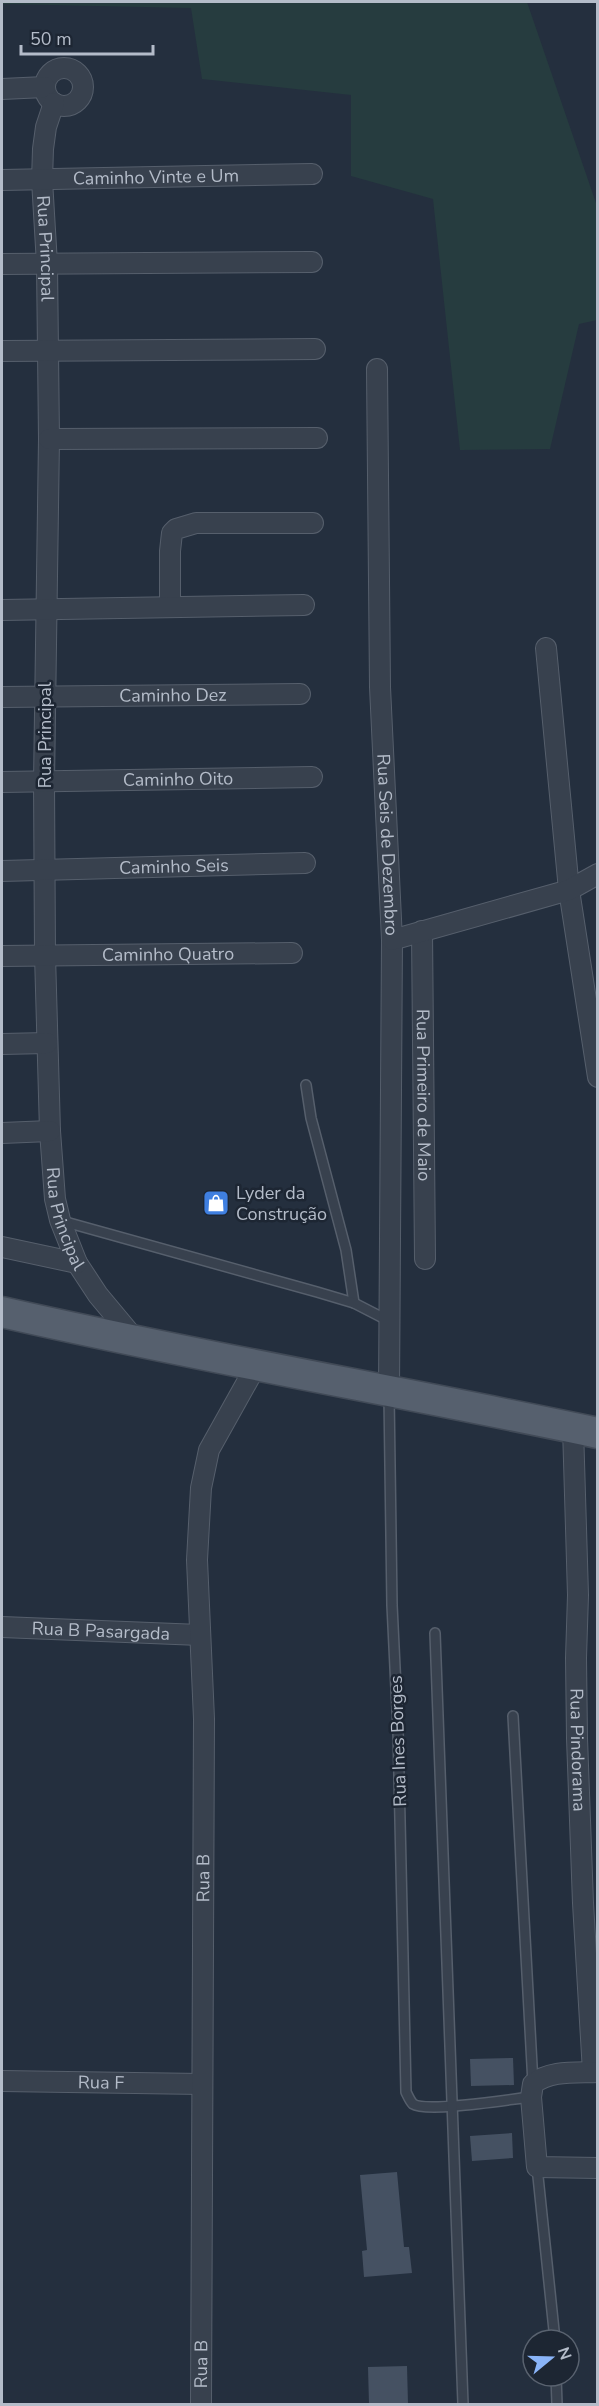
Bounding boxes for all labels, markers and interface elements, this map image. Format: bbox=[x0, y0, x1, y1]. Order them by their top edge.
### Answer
scale bar bbox=[21, 18, 153, 56]
text: 50 m bbox=[30, 27, 72, 51]
street label: Caminho Vinte e Um bbox=[73, 163, 239, 191]
street label: Rua Principal bbox=[31, 195, 59, 302]
street label: Rua Principal bbox=[33, 681, 57, 788]
street label: Caminho Dez bbox=[119, 683, 227, 708]
street label: Rua Seis de Dezembro bbox=[371, 753, 404, 936]
street label: Caminho Oito bbox=[123, 766, 233, 792]
street label: Caminho Seis bbox=[119, 853, 229, 880]
street label: Caminho Quatro bbox=[102, 942, 234, 967]
street label: Rua Primeiro de Maio bbox=[411, 1009, 436, 1181]
street label: Rua Principal bbox=[41, 1166, 91, 1275]
place label: Lyder da Construção bbox=[236, 1181, 327, 1226]
shop icon: Lyder da Construção bbox=[201, 1188, 231, 1218]
street label: Rua B Pasargada bbox=[31, 1616, 171, 1646]
street label: Rua Ines Borges bbox=[384, 1675, 412, 1807]
street label: Rua Pindorama bbox=[564, 1688, 592, 1812]
street label: Rua B bbox=[191, 1854, 215, 1902]
street label: Rua F bbox=[78, 2070, 124, 2095]
north arrow bbox=[521, 2328, 581, 2388]
street label: Rua B bbox=[189, 2340, 213, 2388]
text: N bbox=[552, 2344, 577, 2363]

